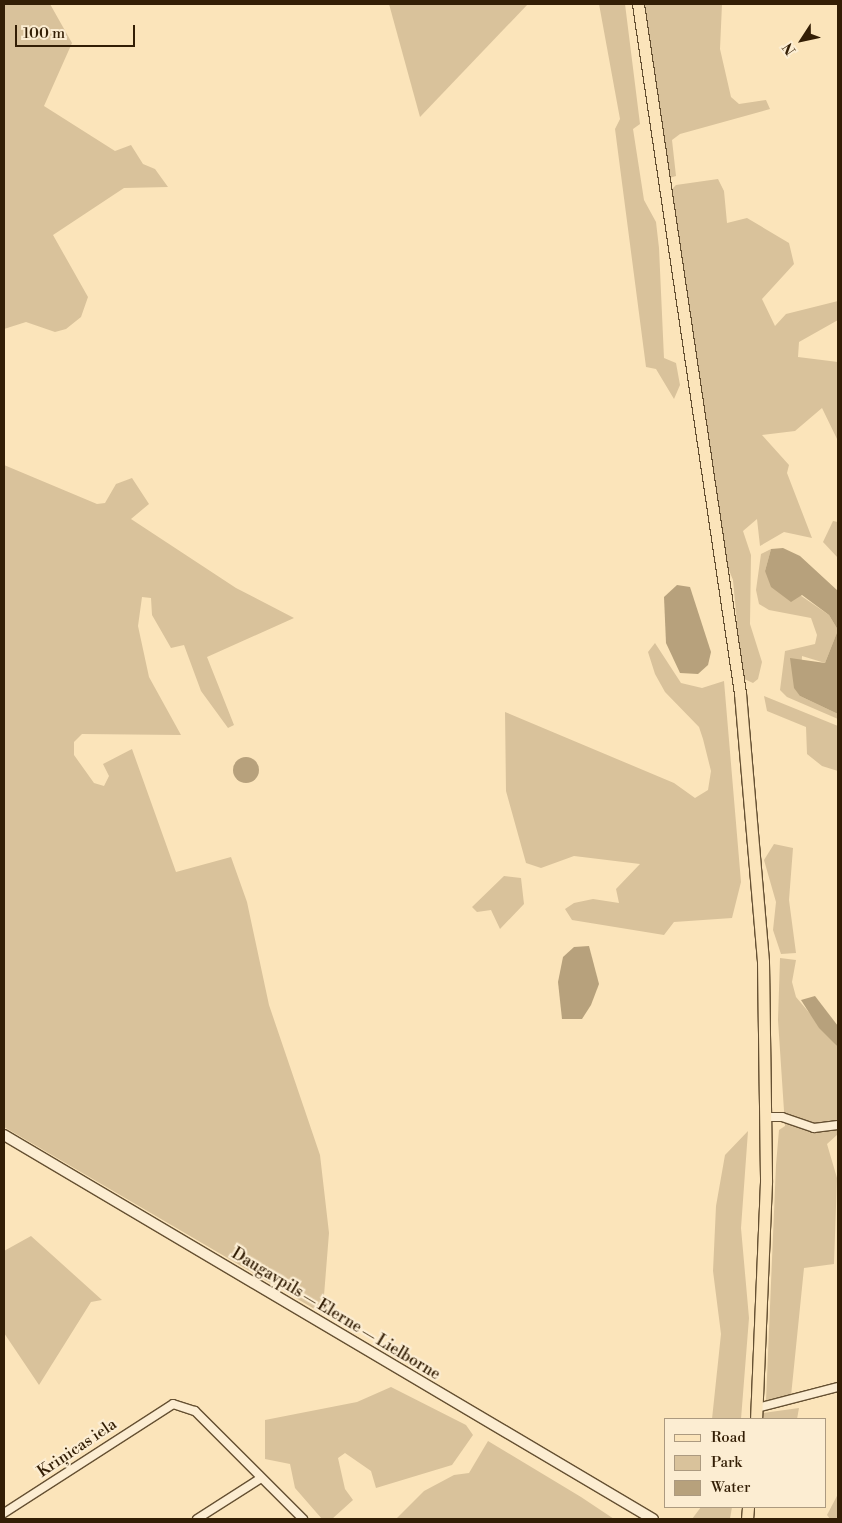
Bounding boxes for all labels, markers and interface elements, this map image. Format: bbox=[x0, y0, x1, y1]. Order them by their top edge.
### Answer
scale bar bbox=[18, 15, 138, 47]
north arrow bbox=[777, 15, 827, 65]
text: 100 m bbox=[23, 24, 65, 43]
text: N bbox=[779, 39, 800, 58]
street label: Daugavpils — Elerne — Lielborne bbox=[228, 1244, 444, 1384]
street label: Kriņicas iela bbox=[34, 1414, 120, 1482]
legend bbox=[664, 1418, 827, 1508]
text: Road bbox=[711, 1428, 746, 1447]
text: Park bbox=[711, 1453, 742, 1472]
text: Water bbox=[711, 1478, 750, 1497]

